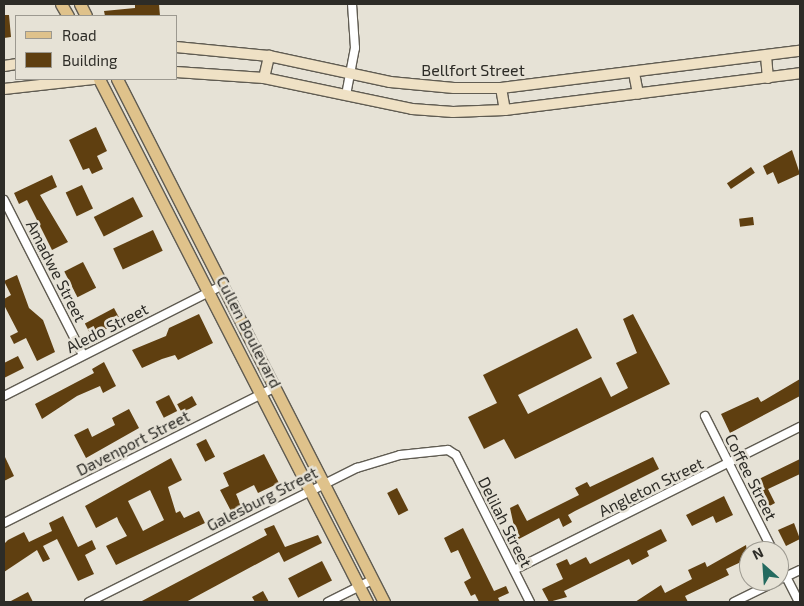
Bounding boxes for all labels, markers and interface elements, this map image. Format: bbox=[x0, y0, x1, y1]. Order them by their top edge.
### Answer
legend bbox=[15, 15, 178, 80]
text: Road bbox=[62, 26, 97, 44]
text: Building bbox=[62, 51, 117, 69]
street label: Bellfort Street bbox=[421, 60, 525, 80]
street label: Amadwe Street bbox=[22, 217, 90, 325]
street label: Cullen Boulevard bbox=[212, 273, 286, 391]
street label: Aledo Street bbox=[63, 299, 151, 357]
street label: Davenport Street bbox=[73, 406, 193, 480]
street label: Coffee Street bbox=[721, 430, 781, 524]
street label: Angleton Street bbox=[596, 453, 706, 521]
street label: Galesburg Street bbox=[203, 463, 321, 535]
street label: Delilah Street bbox=[474, 474, 536, 570]
north arrow bbox=[739, 541, 789, 591]
text: N bbox=[749, 543, 766, 563]

